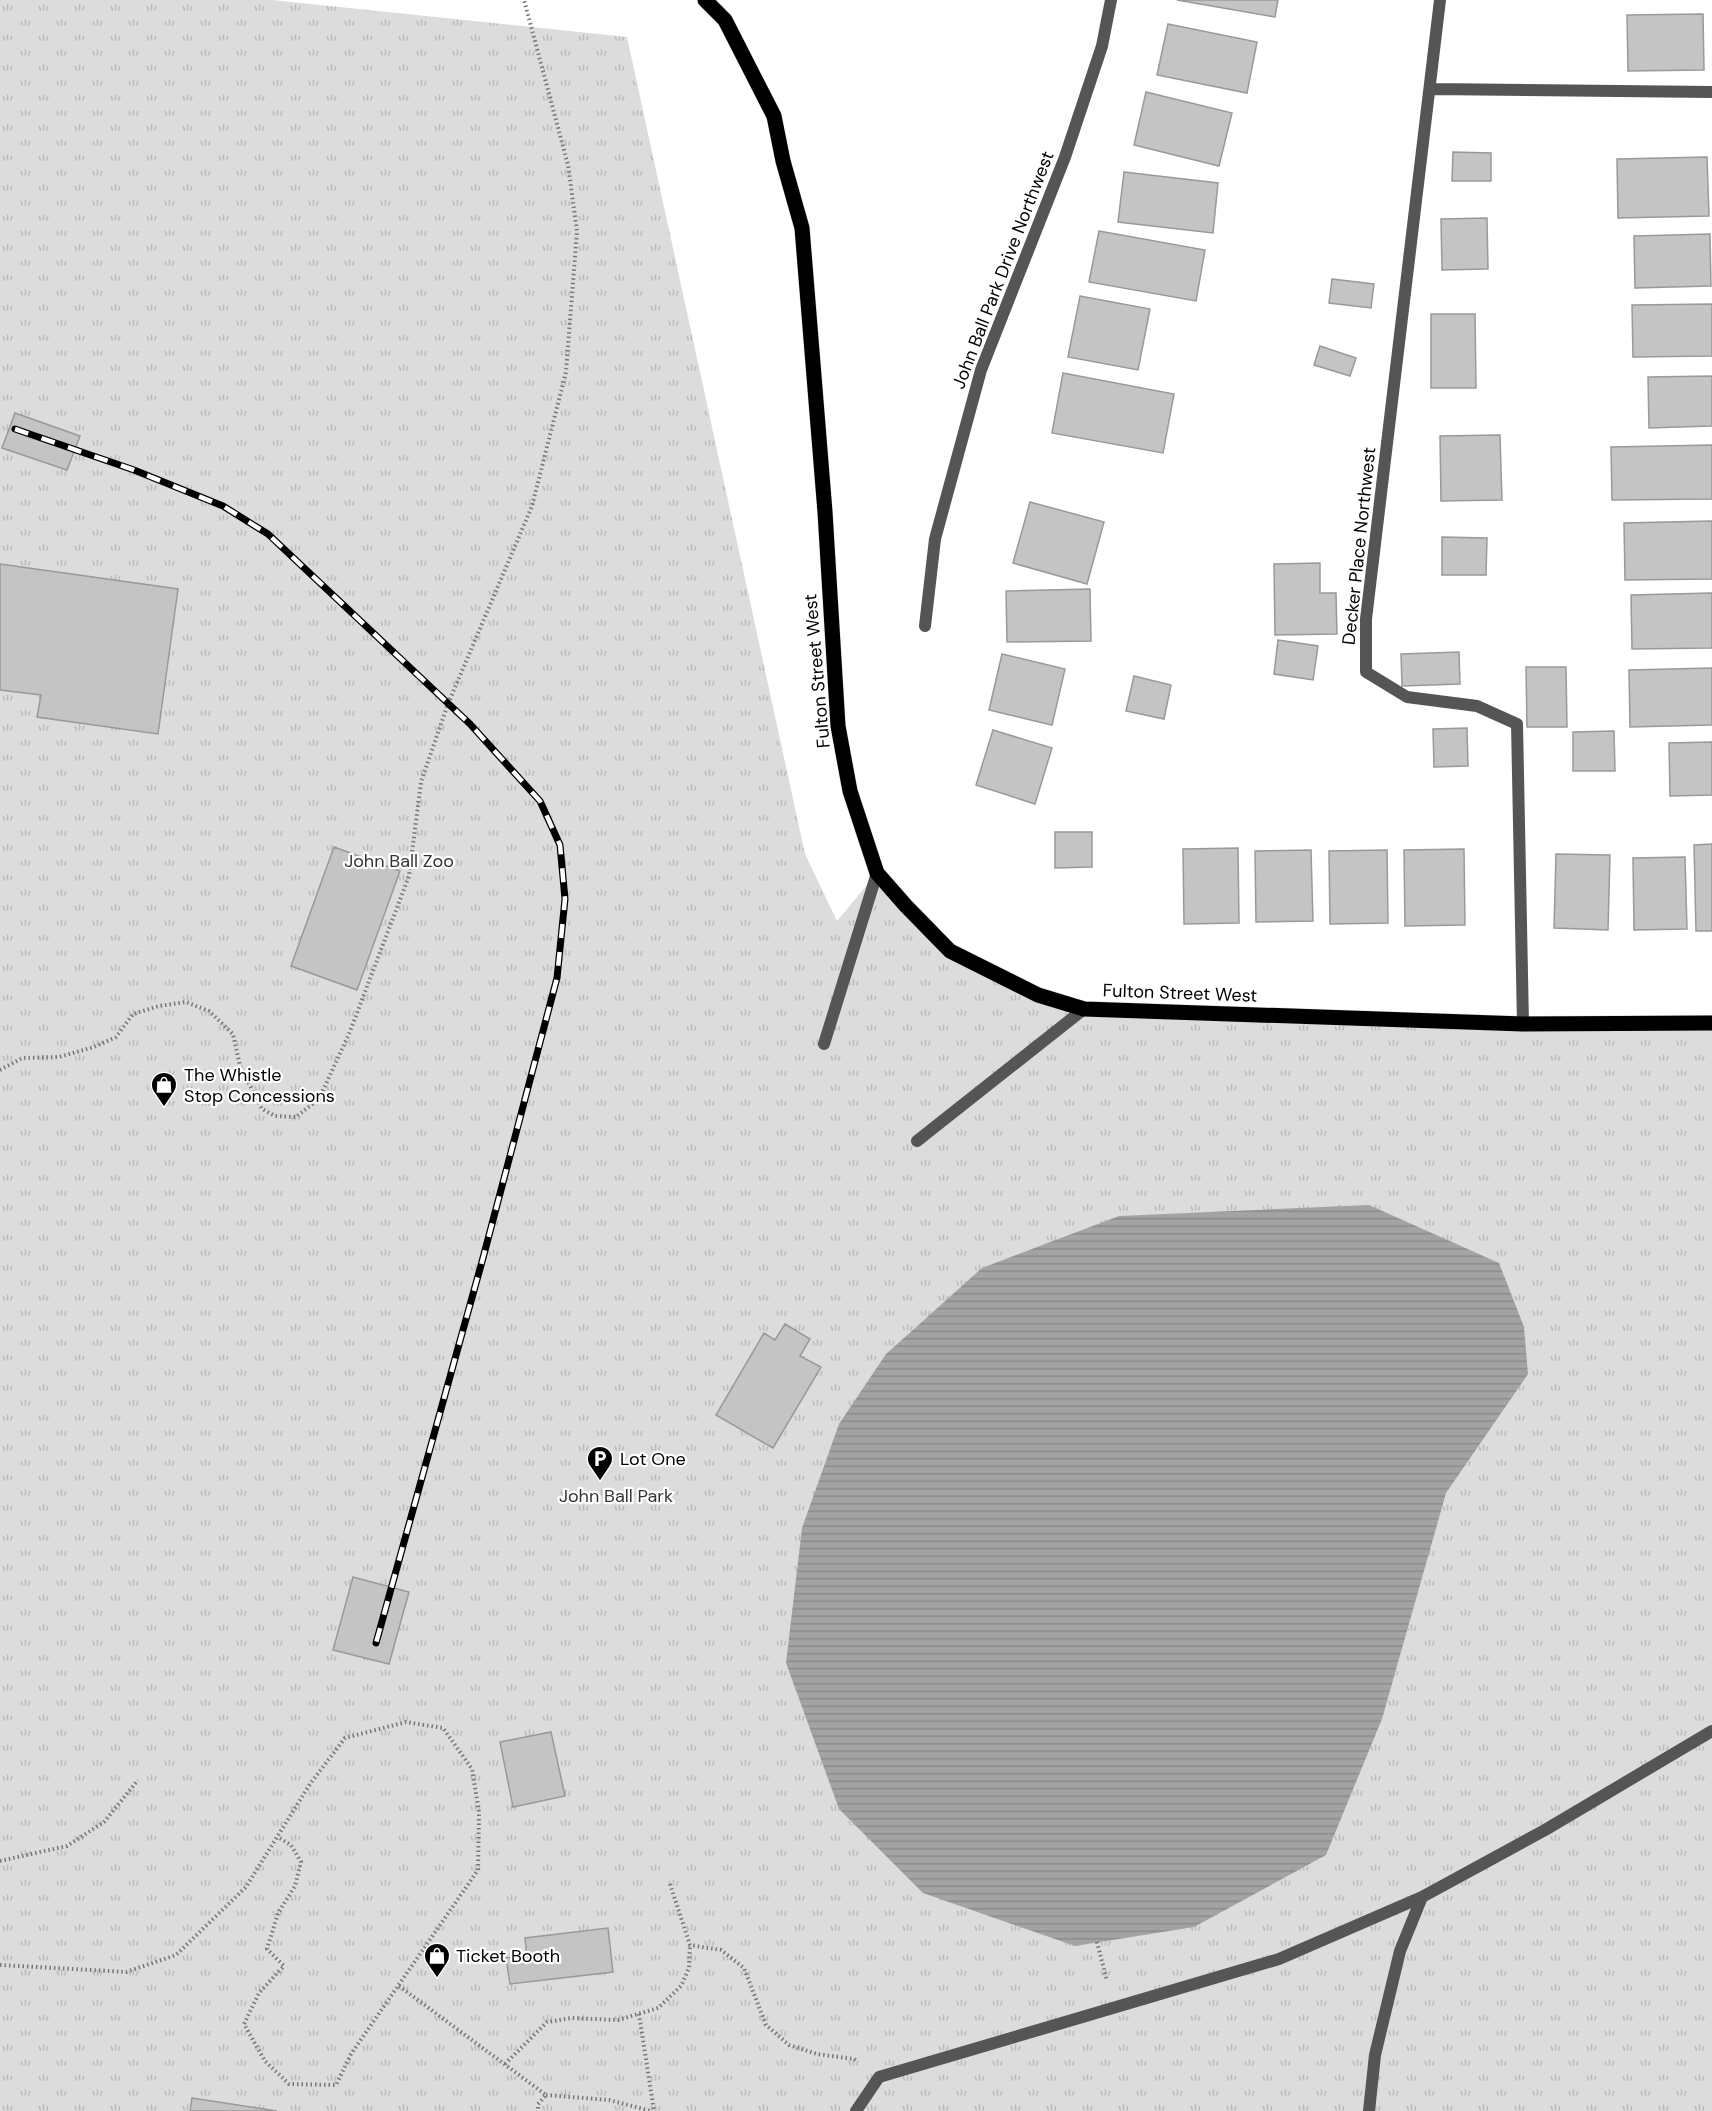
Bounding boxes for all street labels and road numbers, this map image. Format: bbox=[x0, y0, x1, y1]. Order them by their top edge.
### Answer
street label: John Ball Park Drive Northwest bbox=[946, 148, 1060, 392]
street label: Decker Place Northwest bbox=[1337, 446, 1381, 646]
street label: Fulton Street West bbox=[798, 593, 836, 749]
street label: Fulton Street West bbox=[1102, 978, 1258, 1008]

